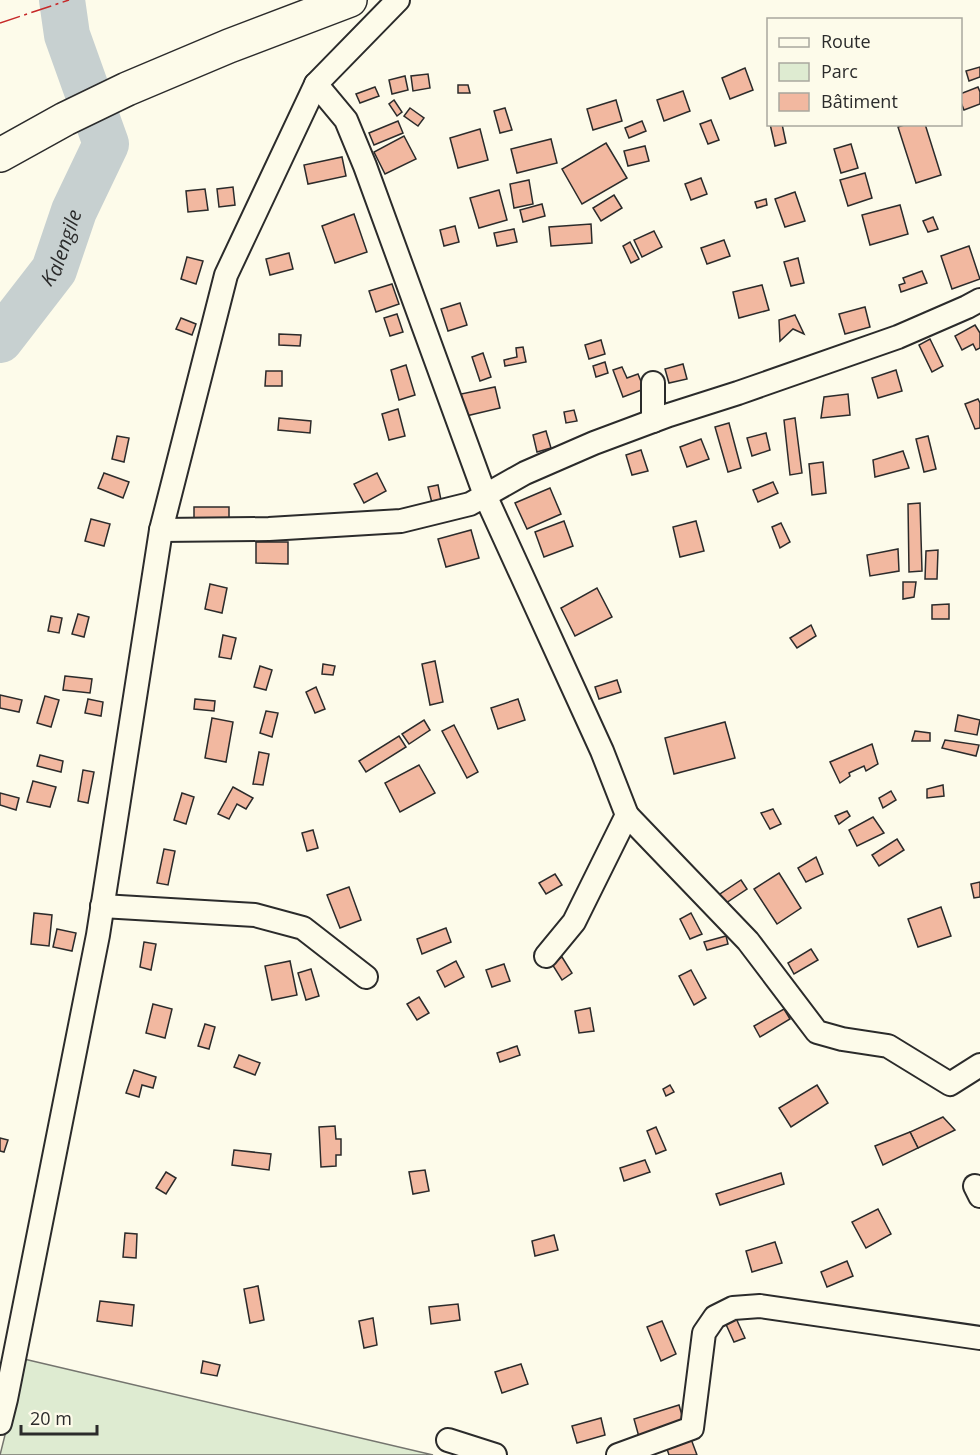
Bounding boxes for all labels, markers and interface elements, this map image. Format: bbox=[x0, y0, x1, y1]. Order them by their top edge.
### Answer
legend bbox=[767, 18, 962, 126]
text: Route bbox=[821, 29, 871, 53]
text: Parc bbox=[821, 59, 858, 83]
text: Bâtiment bbox=[821, 89, 898, 113]
water label: Kalengile bbox=[33, 206, 87, 291]
scale bar bbox=[21, 1398, 98, 1436]
text: 20 m bbox=[30, 1406, 72, 1430]

